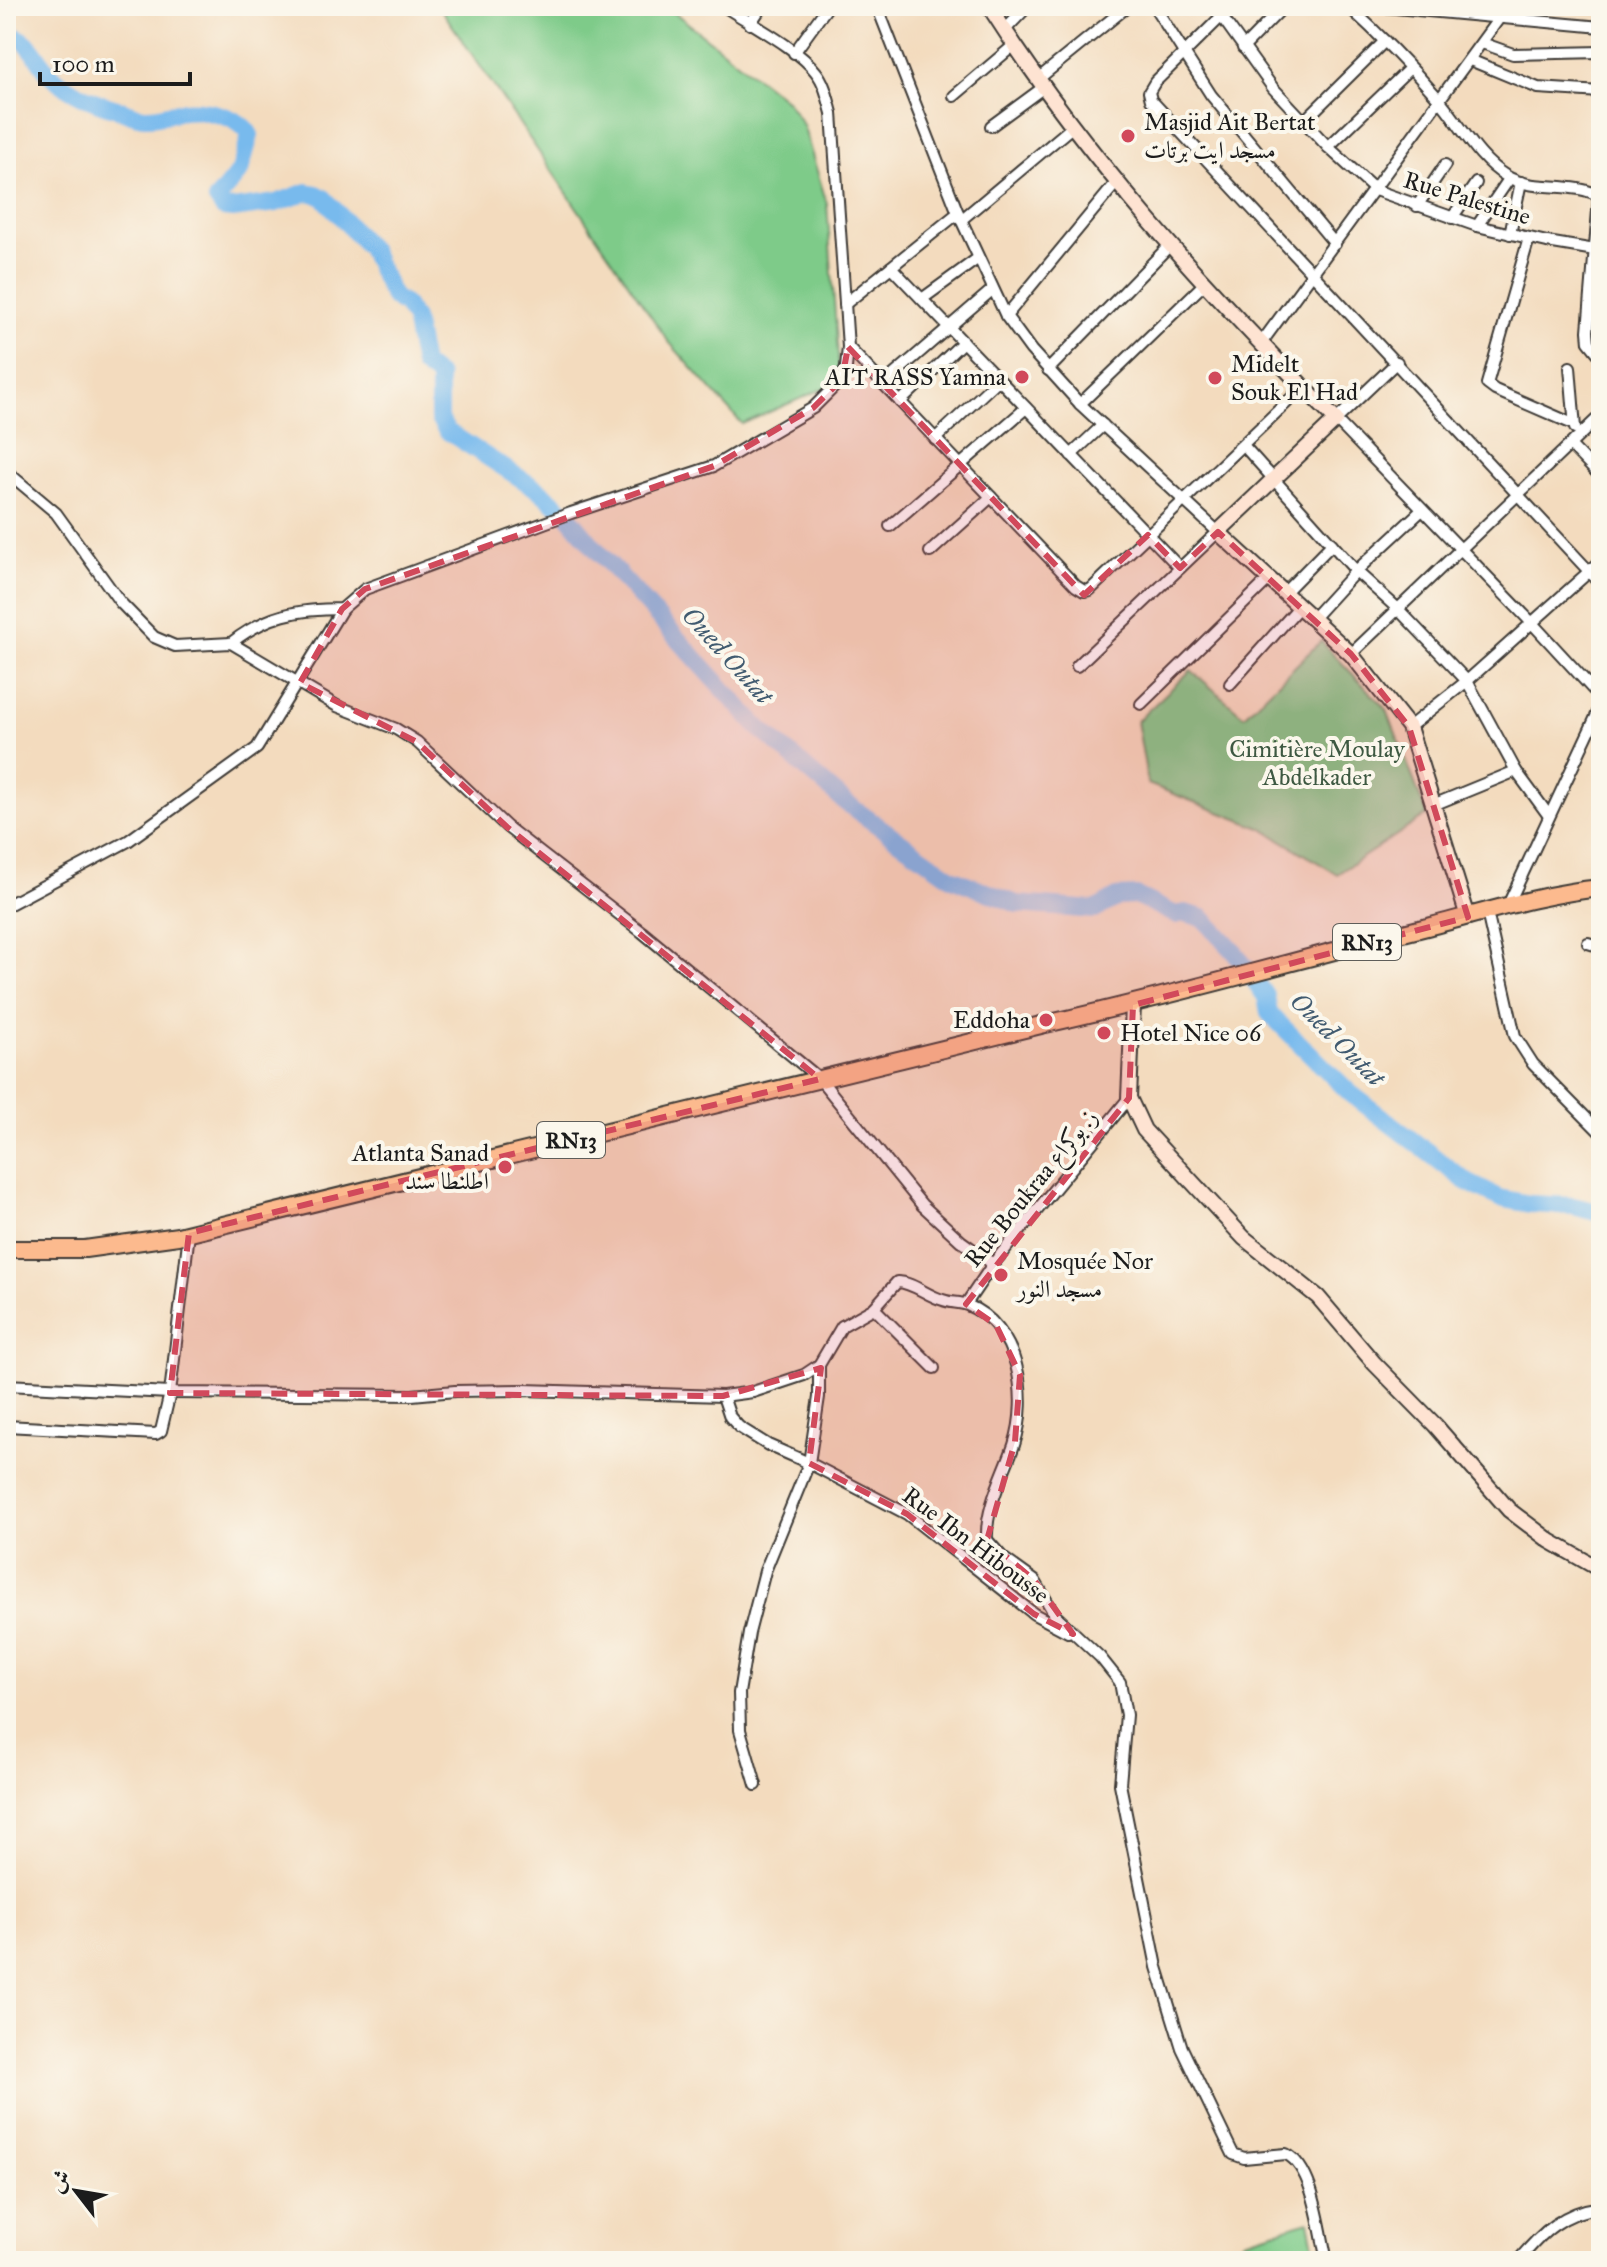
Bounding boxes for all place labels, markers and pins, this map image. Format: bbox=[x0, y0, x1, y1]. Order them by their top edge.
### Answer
place label: Masjid Ait Bertat مسجد ايت برتات bbox=[1144, 107, 1316, 165]
marker: Masjid Ait Bertat مسجد ايت برتات bbox=[1119, 127, 1137, 145]
place label: Midelt Souk El Had bbox=[1231, 349, 1358, 407]
place label: AIT RASS Yamna bbox=[824, 362, 1007, 392]
marker: AIT RASS Yamna bbox=[1013, 368, 1031, 386]
marker: Midelt Souk El Had bbox=[1206, 369, 1224, 387]
place label: Eddoha bbox=[953, 1005, 1031, 1035]
marker: Eddoha bbox=[1037, 1011, 1055, 1029]
place label: Hotel Nice 06 bbox=[1120, 1018, 1262, 1048]
marker: Hotel Nice 06 bbox=[1095, 1024, 1113, 1042]
place label: Atlanta Sanad اطلنطا سند bbox=[351, 1138, 489, 1196]
marker: Atlanta Sanad اطلنطا سند bbox=[496, 1158, 514, 1176]
place label: Mosquée Nor مسجد النور bbox=[1015, 1246, 1153, 1304]
marker: Mosquée Nor مسجد النور bbox=[992, 1266, 1010, 1284]

